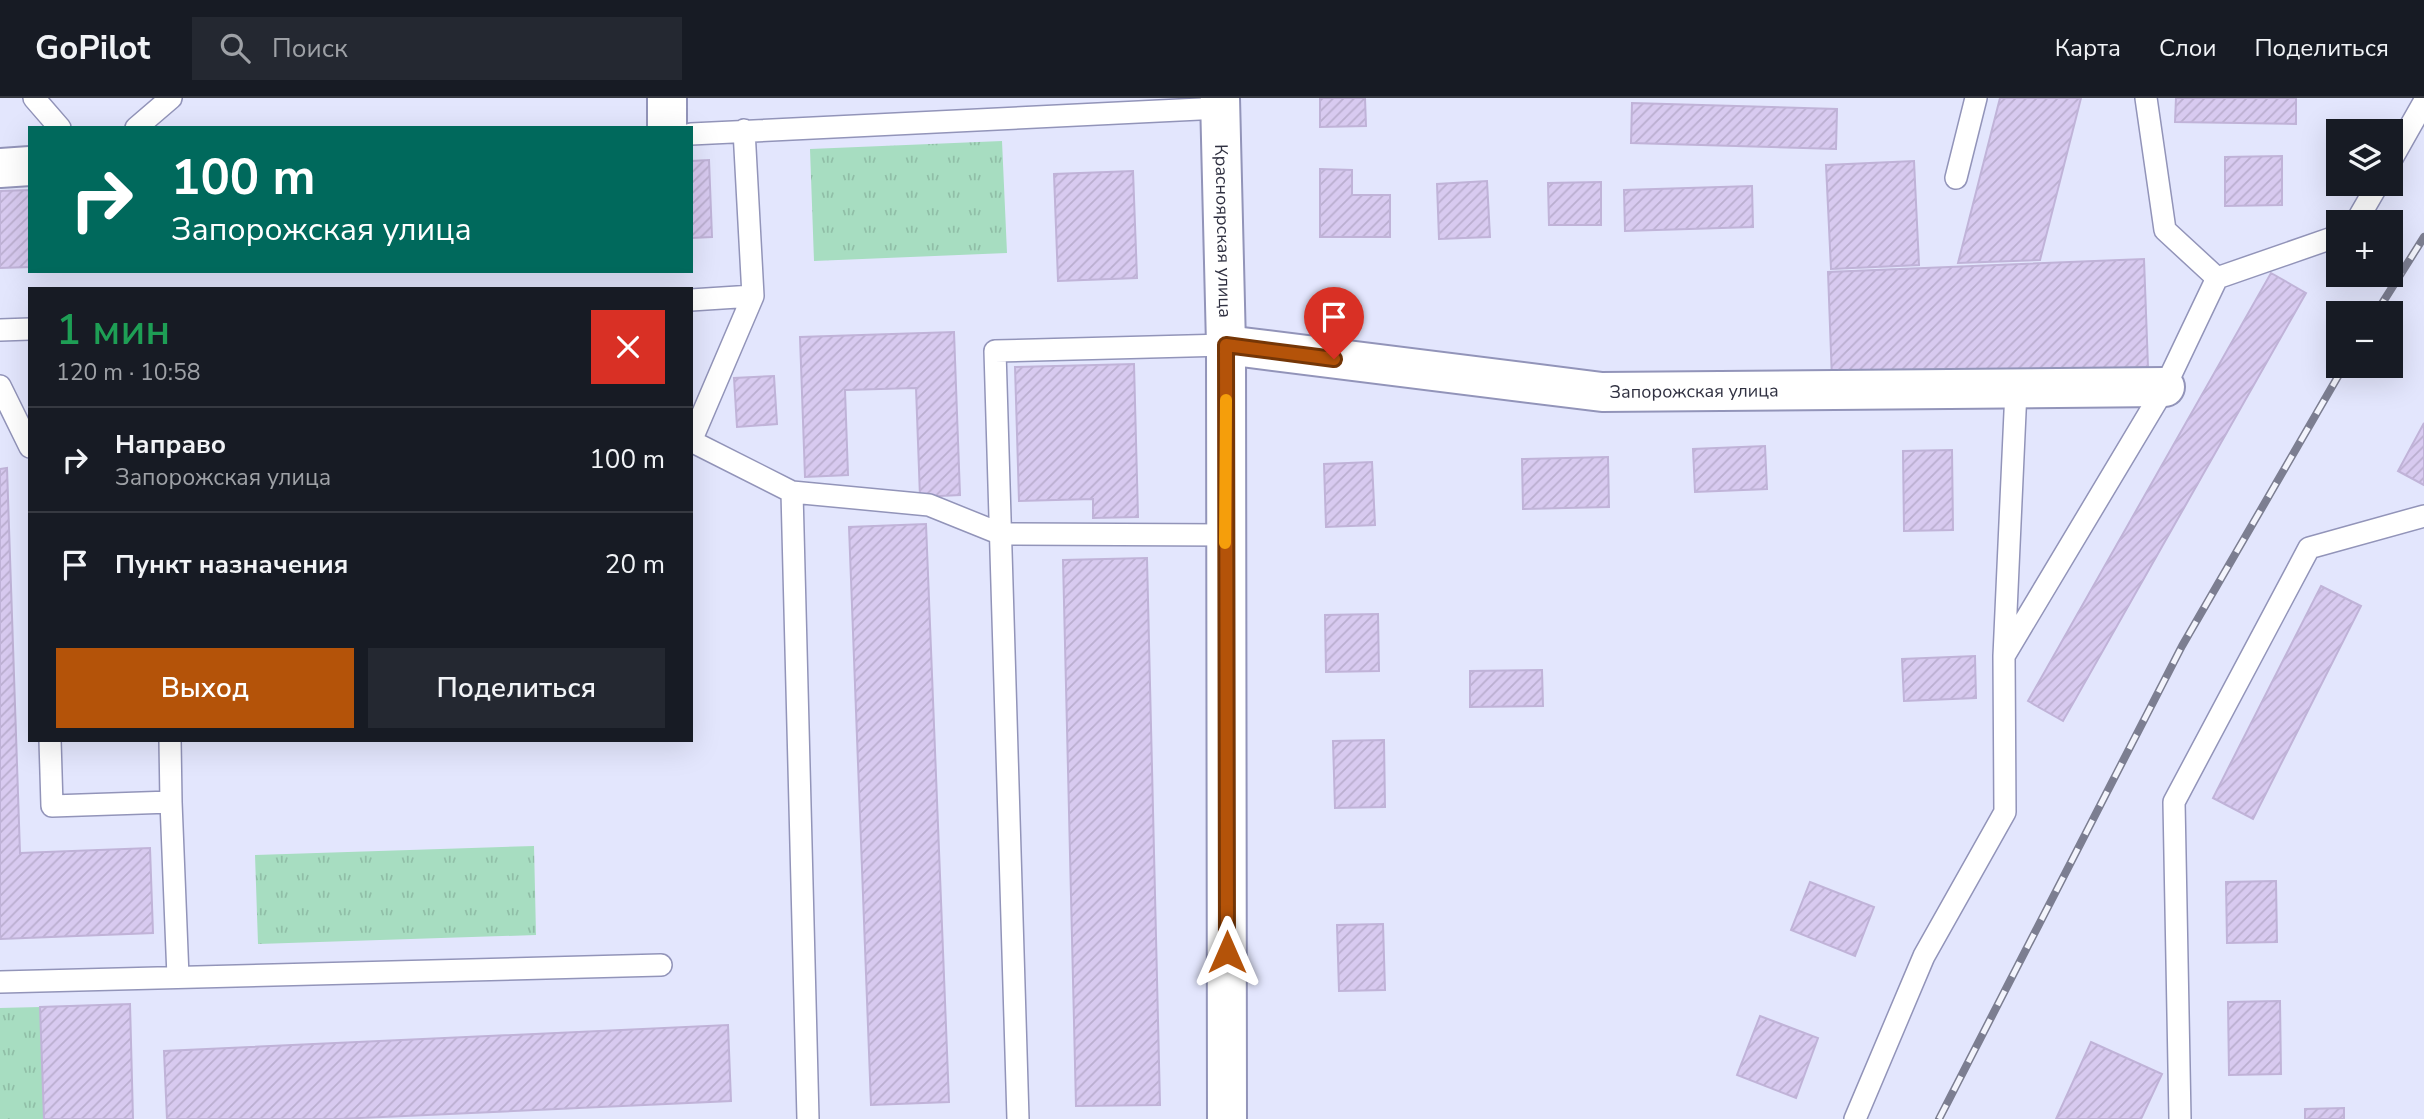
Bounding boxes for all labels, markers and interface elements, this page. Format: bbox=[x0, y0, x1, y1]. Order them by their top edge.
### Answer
search box bbox=[192, 17, 682, 80]
text: GoPilot bbox=[35, 26, 150, 71]
icon: search bbox=[216, 29, 254, 67]
text: Поиск bbox=[272, 31, 348, 66]
text: Карта bbox=[2055, 32, 2121, 64]
text: Слои bbox=[2159, 32, 2216, 64]
text: Поделиться bbox=[2254, 32, 2389, 64]
map controls bbox=[2326, 119, 2403, 378]
button: layers bbox=[2326, 119, 2403, 196]
text: 100 m bbox=[171, 144, 315, 211]
street label: Красноярская улица bbox=[1209, 144, 1237, 318]
icon: right bbox=[56, 154, 147, 245]
text: Запорожская улица bbox=[171, 208, 472, 251]
button: + bbox=[2326, 210, 2403, 287]
pin bbox=[1304, 287, 1364, 359]
icon: arrive bbox=[1315, 298, 1353, 336]
button: − bbox=[2326, 301, 2403, 378]
text: 1 мин bbox=[56, 302, 170, 359]
button: close bbox=[591, 310, 665, 384]
text: 120 m · 10:58 bbox=[56, 357, 201, 388]
street label: Запорожская улица bbox=[1609, 378, 1779, 404]
text: Направо bbox=[115, 427, 226, 462]
icon: right bbox=[56, 441, 94, 479]
text: 100 m bbox=[589, 442, 665, 477]
text: Запорожская улица bbox=[115, 462, 331, 493]
icon: arrive bbox=[56, 546, 94, 584]
text: Пункт назначения bbox=[115, 547, 348, 582]
text: 20 m bbox=[605, 547, 665, 582]
button: Выход bbox=[56, 648, 354, 728]
button: Поделиться bbox=[368, 648, 665, 728]
position arrow bbox=[1190, 915, 1264, 989]

